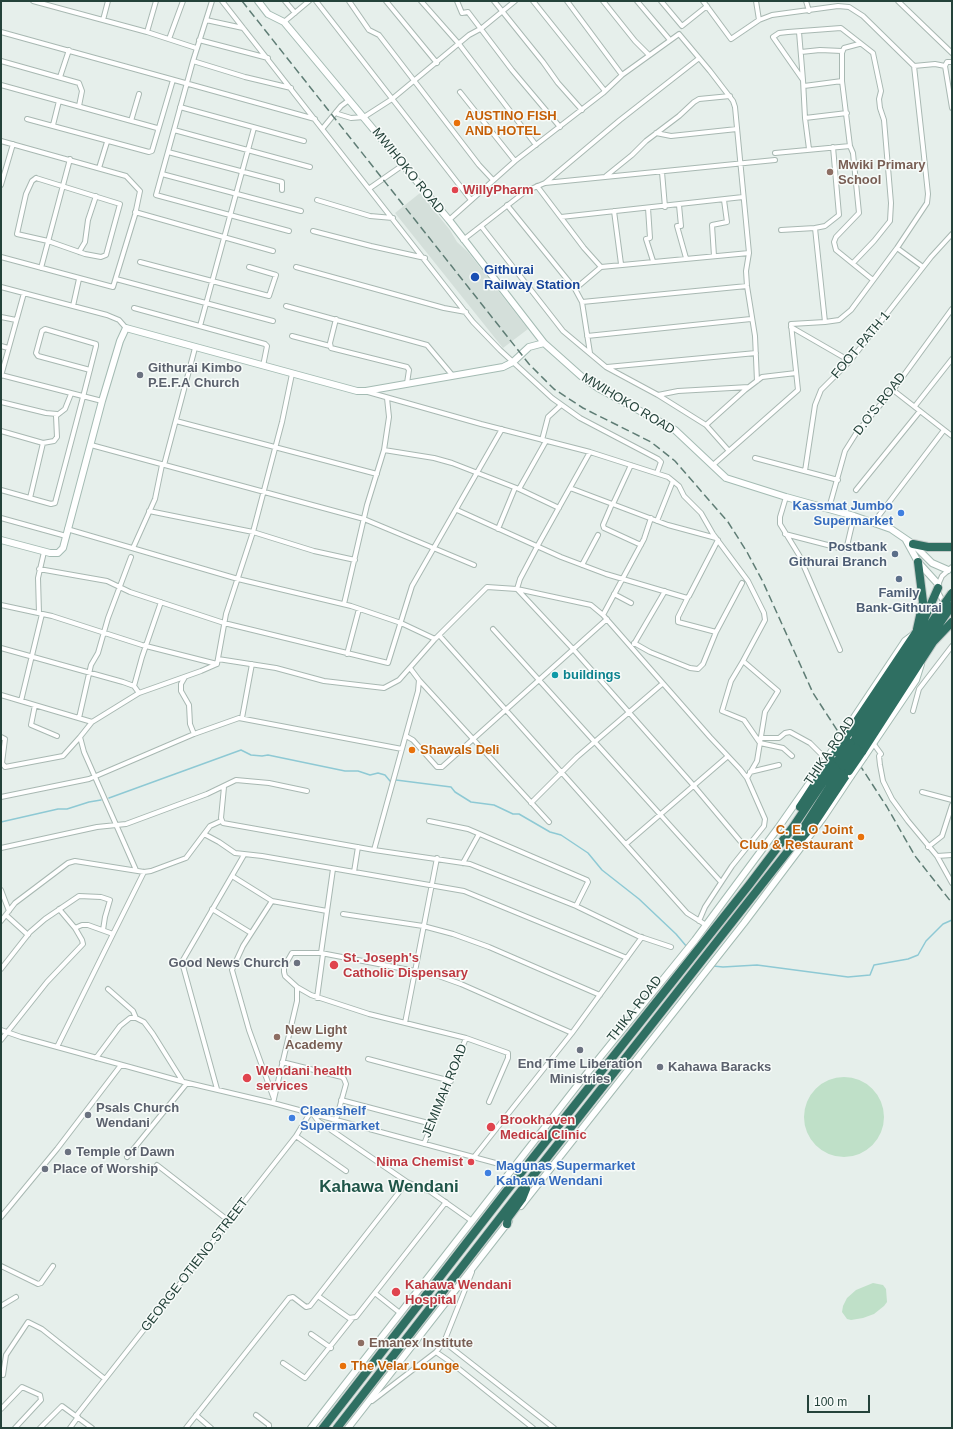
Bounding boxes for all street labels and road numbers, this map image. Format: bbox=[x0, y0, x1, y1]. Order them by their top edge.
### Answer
street label: MWIHOKO ROAD bbox=[369, 125, 447, 217]
street label: FOOT PATH 1 bbox=[828, 308, 894, 382]
street label: D.O'S ROAD bbox=[851, 369, 909, 439]
street label: MWIHOKO ROAD bbox=[578, 370, 678, 438]
street label: THIKA ROAD bbox=[801, 714, 859, 788]
street label: THIKA ROAD bbox=[604, 973, 666, 1045]
street label: JEMIMAH ROAD bbox=[419, 1042, 471, 1140]
street label: GEORGE OTIENO STREET bbox=[138, 1195, 252, 1335]

